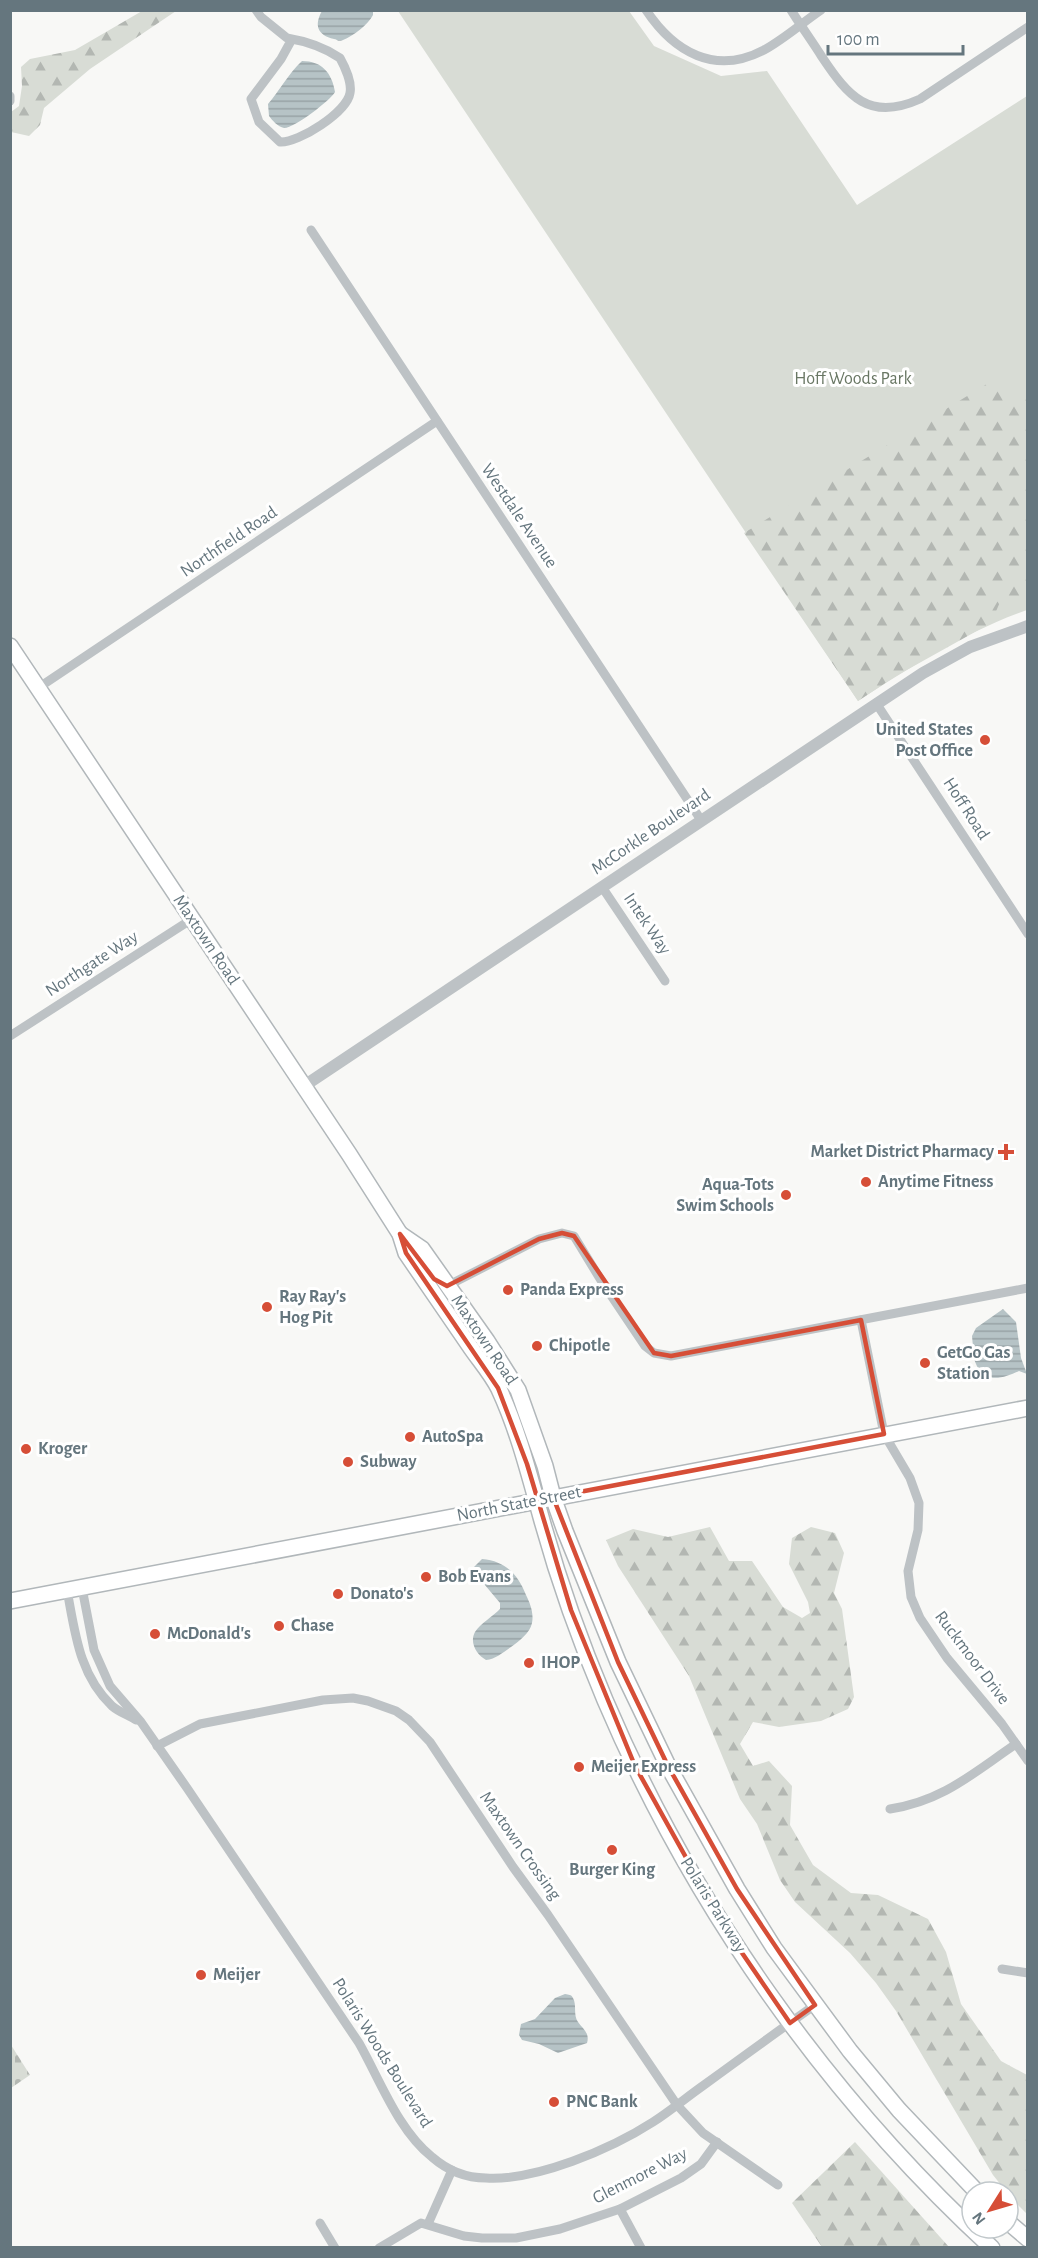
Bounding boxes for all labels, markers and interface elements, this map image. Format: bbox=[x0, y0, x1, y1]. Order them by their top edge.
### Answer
scale bar bbox=[828, 18, 963, 56]
text: 100 m bbox=[837, 31, 880, 49]
park label: Hoff Woods Park bbox=[794, 370, 912, 388]
street label: Westdale Avenue bbox=[478, 461, 560, 571]
street label: Northfield Road bbox=[177, 503, 281, 581]
place label: United States Post Office bbox=[876, 721, 973, 760]
marker: United States Post Office bbox=[978, 733, 992, 747]
street label: Hoff Road bbox=[939, 775, 993, 843]
street label: McCorkle Boulevard bbox=[588, 786, 714, 878]
street label: Intek Way bbox=[620, 890, 674, 958]
street label: Maxtown Road bbox=[169, 892, 243, 988]
street label: Northgate Way bbox=[43, 927, 142, 1000]
place label: Market District Pharmacy bbox=[811, 1143, 995, 1161]
marker: Market District Pharmacy bbox=[999, 1145, 1013, 1159]
place label: Anytime Fitness bbox=[878, 1173, 993, 1191]
marker: Anytime Fitness bbox=[859, 1175, 873, 1189]
place label: Aqua-Tots Swim Schools bbox=[676, 1176, 774, 1215]
marker: Aqua-Tots Swim Schools bbox=[779, 1188, 793, 1202]
place label: Panda Express bbox=[520, 1281, 624, 1299]
marker: Panda Express bbox=[501, 1283, 515, 1297]
place label: Ray Ray's Hog Pit bbox=[279, 1288, 346, 1327]
street label: Maxtown Road bbox=[447, 1292, 521, 1388]
marker: Ray Ray's Hog Pit bbox=[260, 1300, 274, 1314]
place label: Chipotle bbox=[549, 1337, 610, 1355]
marker: Chipotle bbox=[530, 1339, 544, 1353]
place label: GetGo Gas Station bbox=[937, 1344, 1010, 1383]
marker: GetGo Gas Station bbox=[918, 1356, 932, 1370]
place label: AutoSpa bbox=[422, 1428, 484, 1446]
marker: AutoSpa bbox=[403, 1430, 417, 1444]
place label: Kroger bbox=[38, 1440, 88, 1458]
marker: Kroger bbox=[19, 1442, 33, 1456]
place label: Subway bbox=[360, 1453, 417, 1471]
marker: Subway bbox=[341, 1455, 355, 1469]
street label: North State Street bbox=[455, 1483, 583, 1525]
place label: Bob Evans bbox=[438, 1568, 511, 1586]
marker: Bob Evans bbox=[419, 1570, 433, 1584]
place label: Donato's bbox=[350, 1585, 413, 1603]
marker: Donato's bbox=[331, 1587, 345, 1601]
street label: Ruckmoor Drive bbox=[931, 1608, 1013, 1708]
place label: Chase bbox=[291, 1617, 334, 1635]
marker: Chase bbox=[272, 1619, 286, 1633]
place label: McDonald's bbox=[167, 1625, 251, 1643]
marker: McDonald's bbox=[148, 1627, 162, 1641]
place label: IHOP bbox=[541, 1654, 580, 1672]
marker: IHOP bbox=[522, 1656, 536, 1670]
place label: Meijer Express bbox=[591, 1758, 696, 1776]
marker: Meijer Express bbox=[572, 1760, 586, 1774]
street label: Maxtown Crossing bbox=[476, 1788, 564, 1904]
marker: Burger King bbox=[605, 1843, 619, 1857]
street label: Polaris Parkway bbox=[677, 1854, 750, 1956]
place label: Burger King bbox=[569, 1861, 656, 1879]
place label: Meijer bbox=[213, 1966, 261, 1984]
marker: Meijer bbox=[194, 1968, 208, 1982]
street label: Polaris Woods Boulevard bbox=[329, 1975, 435, 2131]
place label: PNC Bank bbox=[566, 2093, 638, 2111]
marker: PNC Bank bbox=[547, 2095, 561, 2109]
street label: Glenmore Way bbox=[590, 2144, 690, 2208]
north arrow bbox=[960, 2180, 1020, 2240]
text: N bbox=[969, 2209, 989, 2228]

